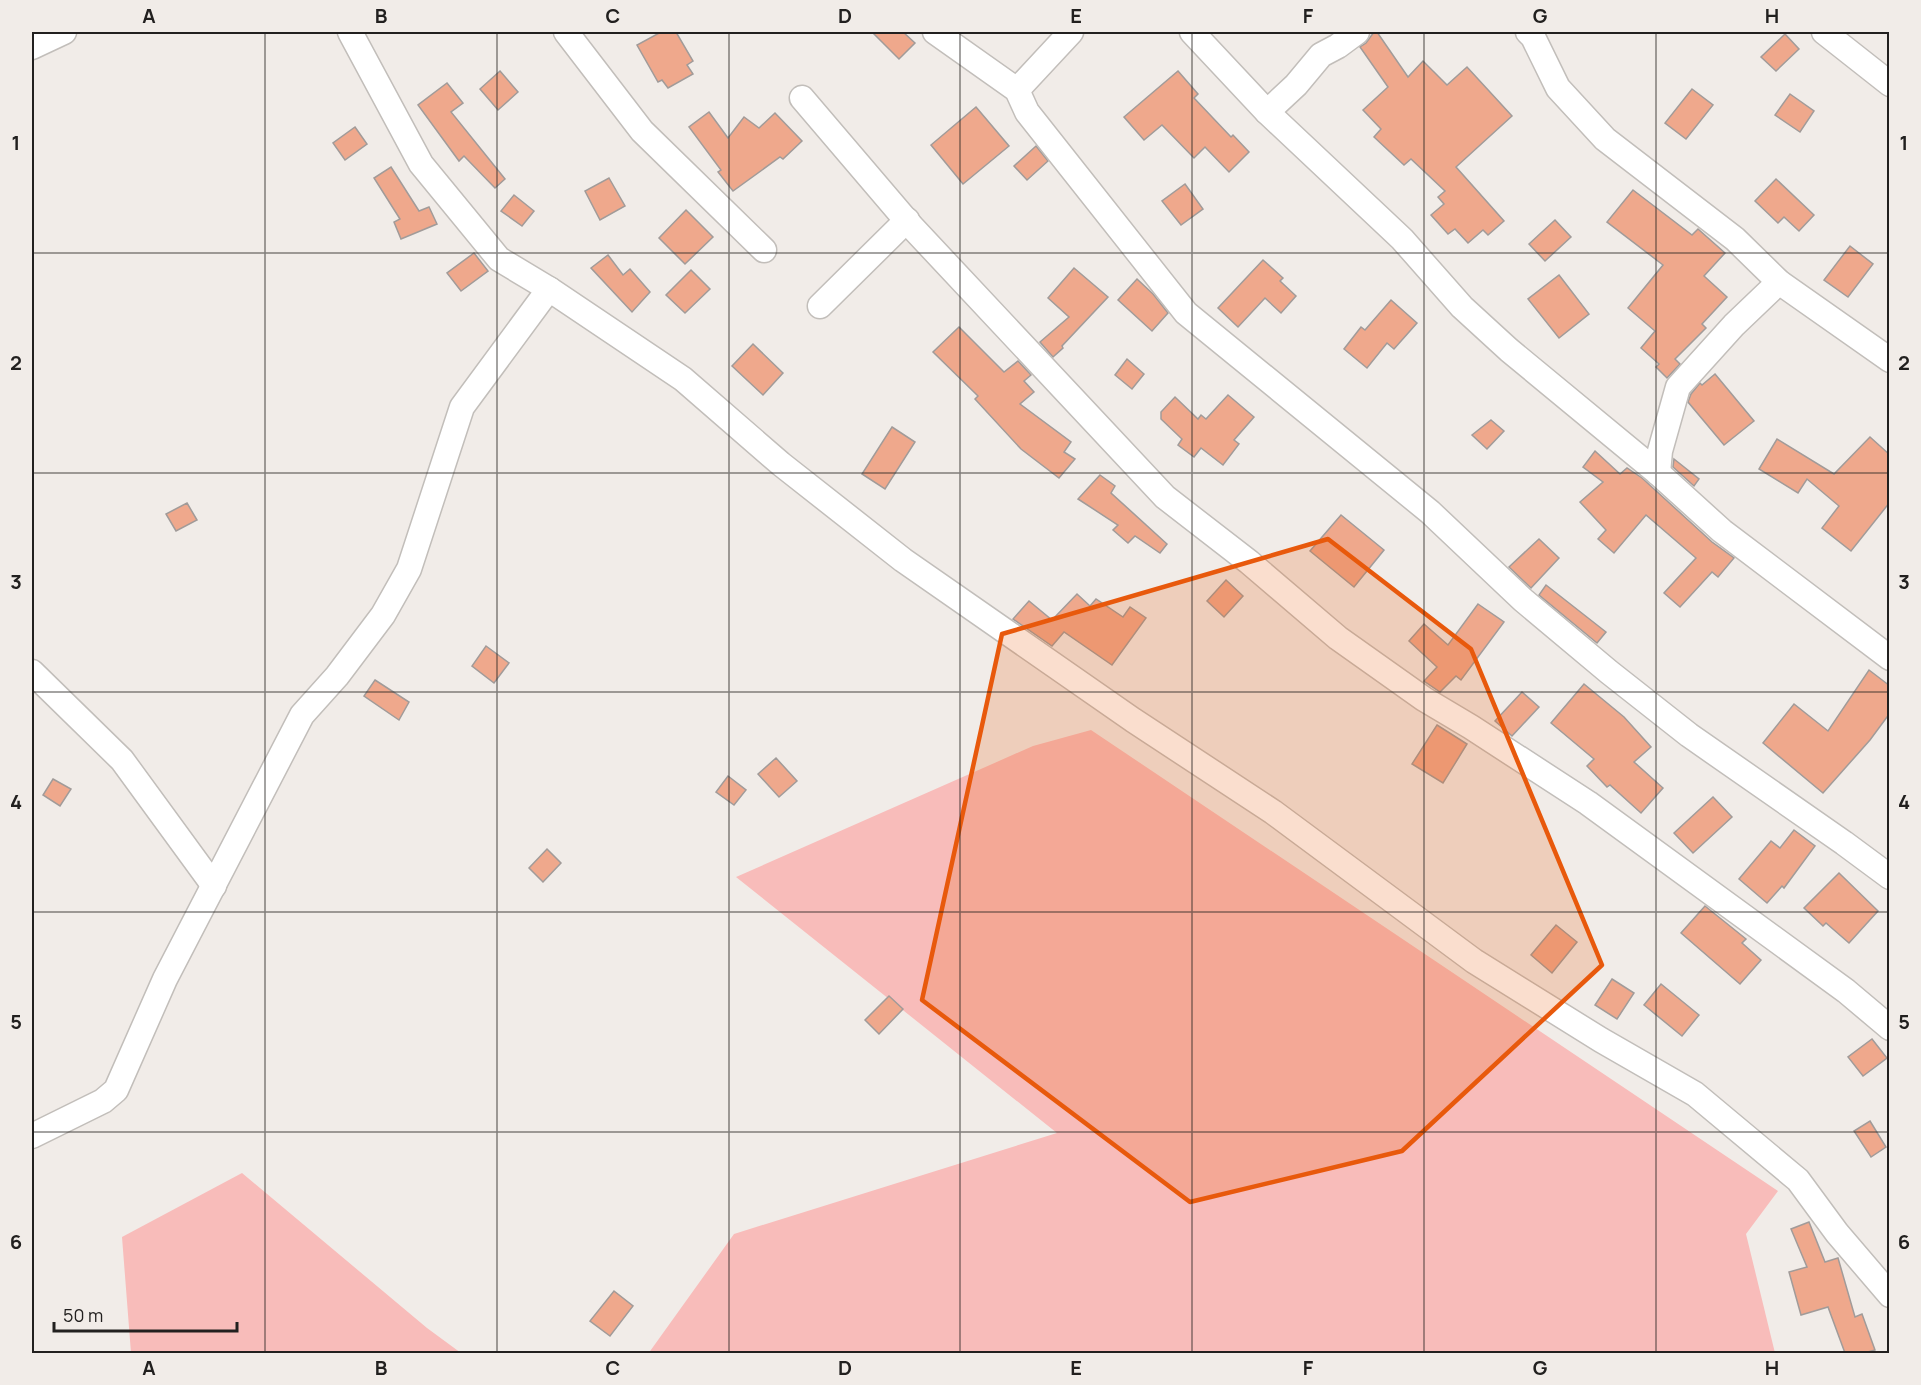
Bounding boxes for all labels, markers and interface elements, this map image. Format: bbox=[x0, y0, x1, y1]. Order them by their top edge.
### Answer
text: A bbox=[142, 2, 156, 29]
text: B bbox=[375, 2, 388, 29]
text: C bbox=[606, 2, 620, 29]
text: D bbox=[838, 2, 852, 29]
text: E bbox=[1070, 2, 1082, 29]
text: F bbox=[1303, 2, 1314, 29]
text: G bbox=[1533, 2, 1548, 29]
text: H bbox=[1765, 2, 1779, 29]
text: 1 bbox=[12, 129, 20, 156]
text: 1 bbox=[1900, 129, 1908, 156]
text: 2 bbox=[10, 349, 22, 376]
text: 2 bbox=[1898, 349, 1910, 376]
text: 3 bbox=[10, 568, 22, 595]
text: 3 bbox=[1898, 568, 1910, 595]
text: 4 bbox=[10, 788, 22, 815]
text: 4 bbox=[1898, 788, 1910, 815]
text: 5 bbox=[10, 1008, 22, 1035]
text: 5 bbox=[1898, 1008, 1910, 1035]
text: 6 bbox=[10, 1228, 22, 1255]
text: 6 bbox=[1898, 1228, 1910, 1255]
scale bar bbox=[54, 1295, 237, 1333]
text: 50 m bbox=[63, 1303, 103, 1327]
text: A bbox=[142, 1354, 156, 1381]
text: B bbox=[375, 1354, 388, 1381]
text: C bbox=[606, 1354, 620, 1381]
text: D bbox=[838, 1354, 852, 1381]
text: E bbox=[1070, 1354, 1082, 1381]
text: F bbox=[1303, 1354, 1314, 1381]
text: G bbox=[1533, 1354, 1548, 1381]
text: H bbox=[1765, 1354, 1779, 1381]

